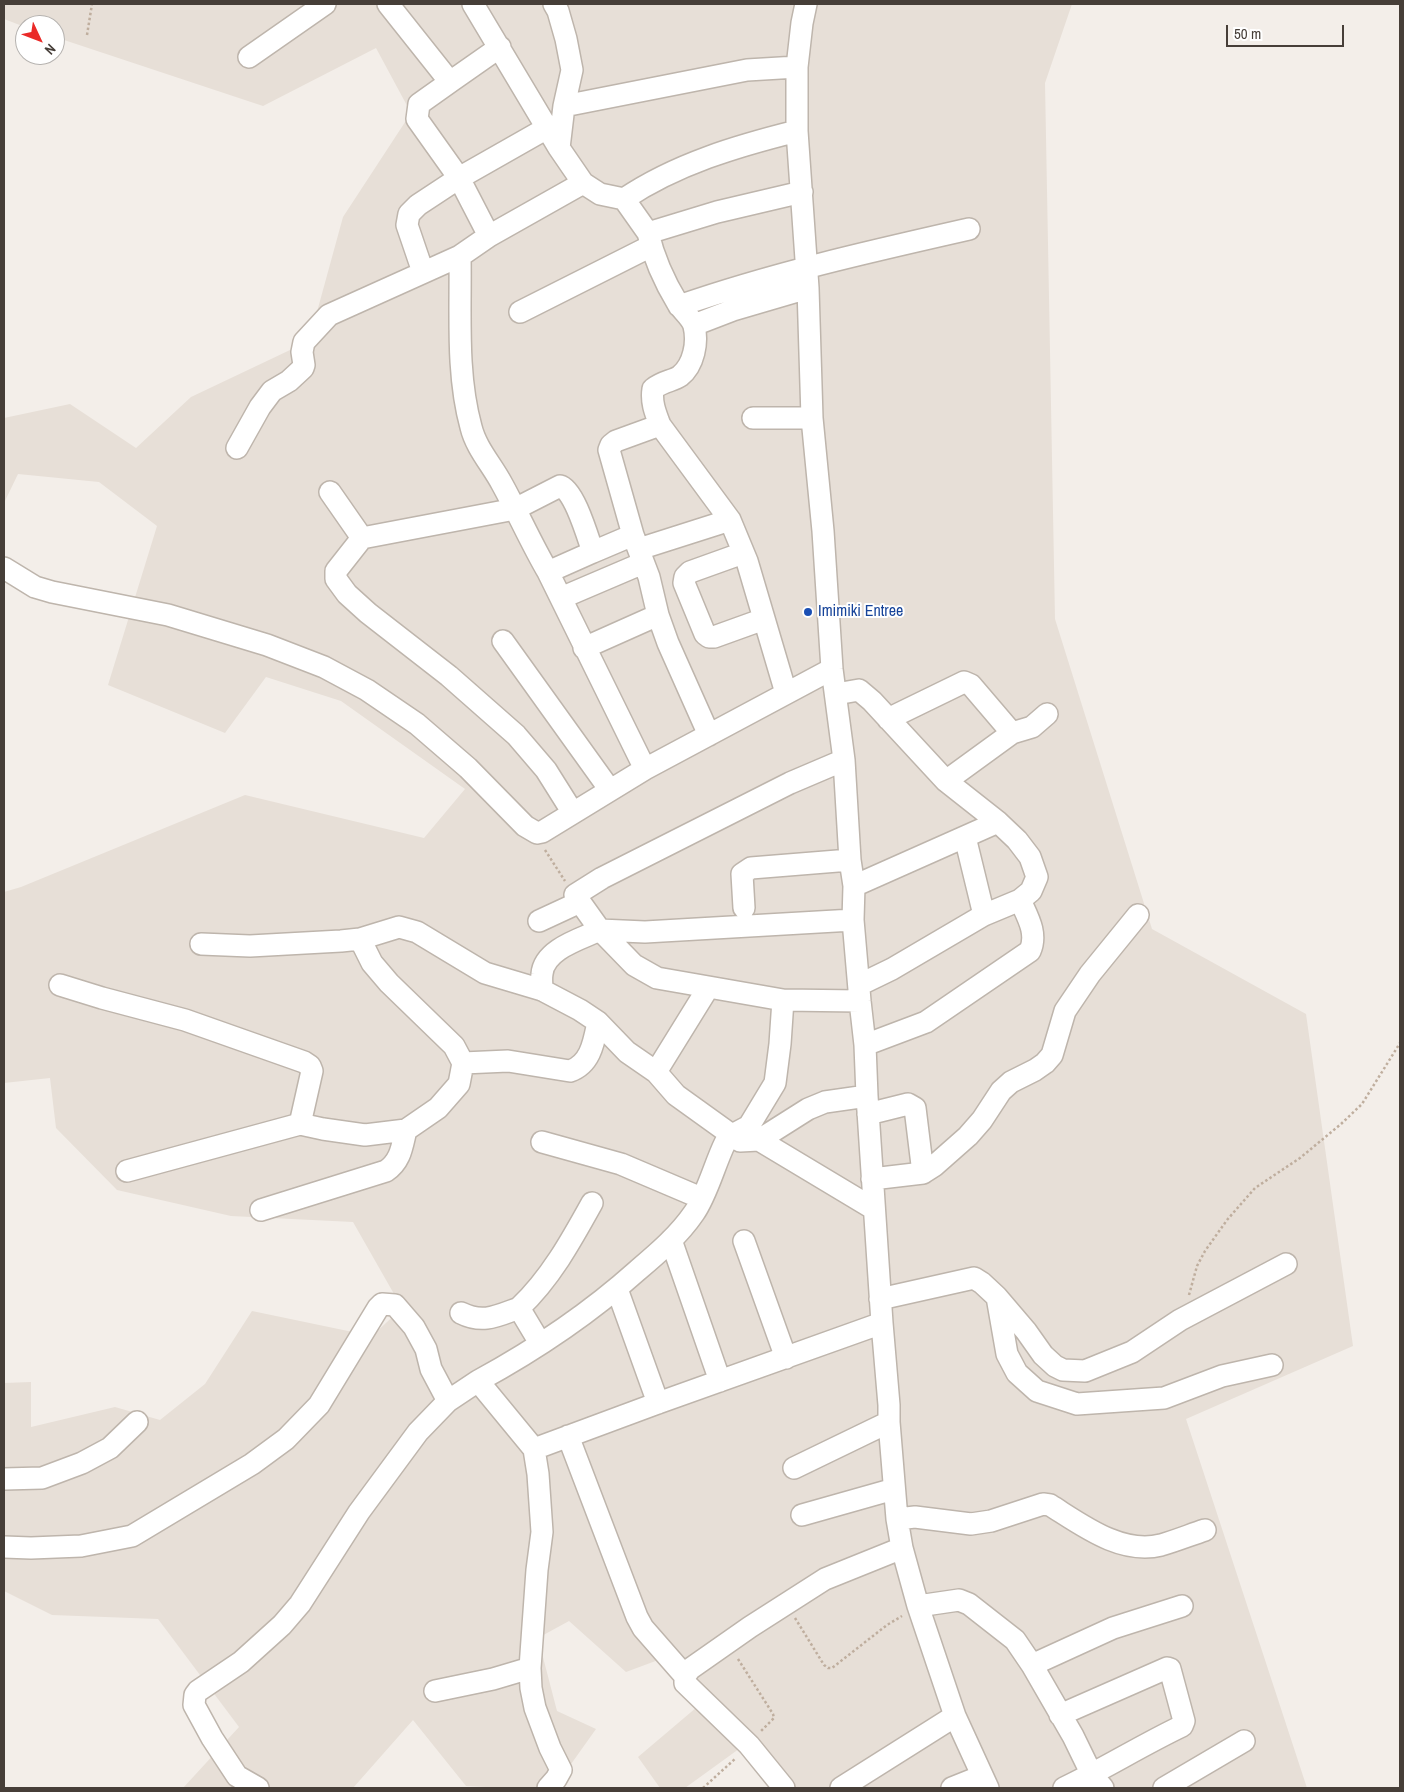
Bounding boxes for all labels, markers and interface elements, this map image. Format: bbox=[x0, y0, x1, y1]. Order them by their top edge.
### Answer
north arrow bbox=[15, 15, 65, 65]
scale bar bbox=[1229, 15, 1346, 47]
text: 50 m bbox=[1234, 23, 1261, 44]
text: N bbox=[41, 40, 60, 59]
place label: Imimiki Entree bbox=[818, 602, 903, 622]
marker: Imimiki Entree bbox=[802, 606, 814, 618]

